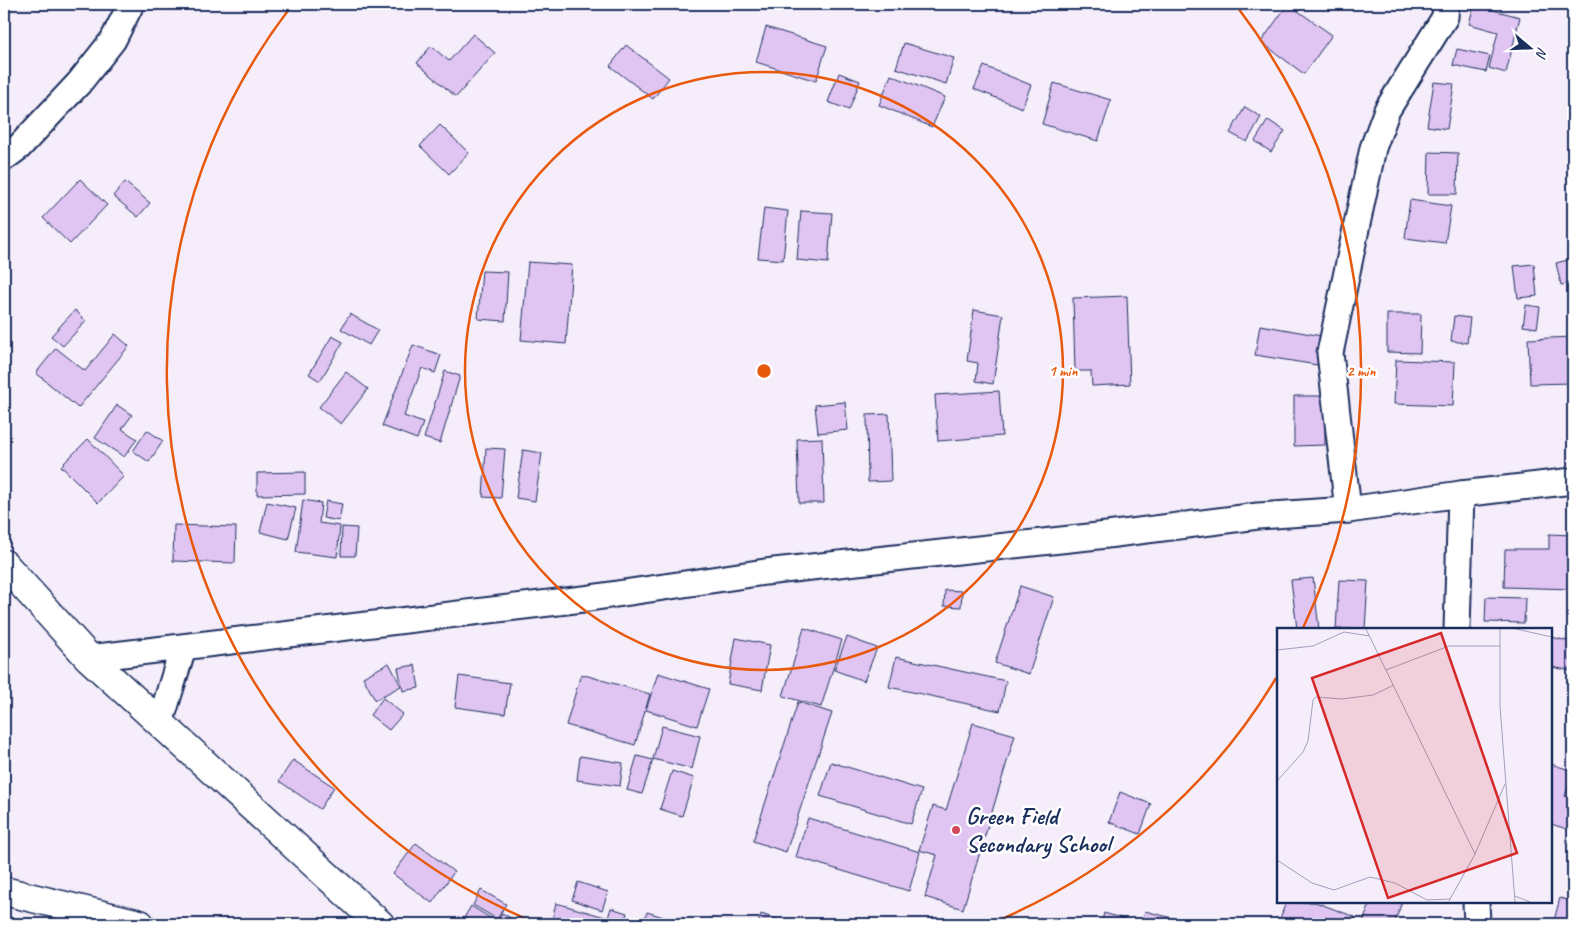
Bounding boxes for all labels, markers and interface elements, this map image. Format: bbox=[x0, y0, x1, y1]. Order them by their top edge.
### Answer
north arrow bbox=[1504, 22, 1554, 72]
text: N bbox=[1532, 45, 1551, 61]
centre of rings bbox=[755, 362, 773, 380]
text: 1 min bbox=[1049, 362, 1078, 381]
text: 2 min bbox=[1347, 362, 1376, 381]
inset map bbox=[1277, 628, 1552, 903]
place label: Green Field Secondary School bbox=[966, 801, 1115, 859]
marker: Green Field Secondary School bbox=[950, 824, 962, 836]

